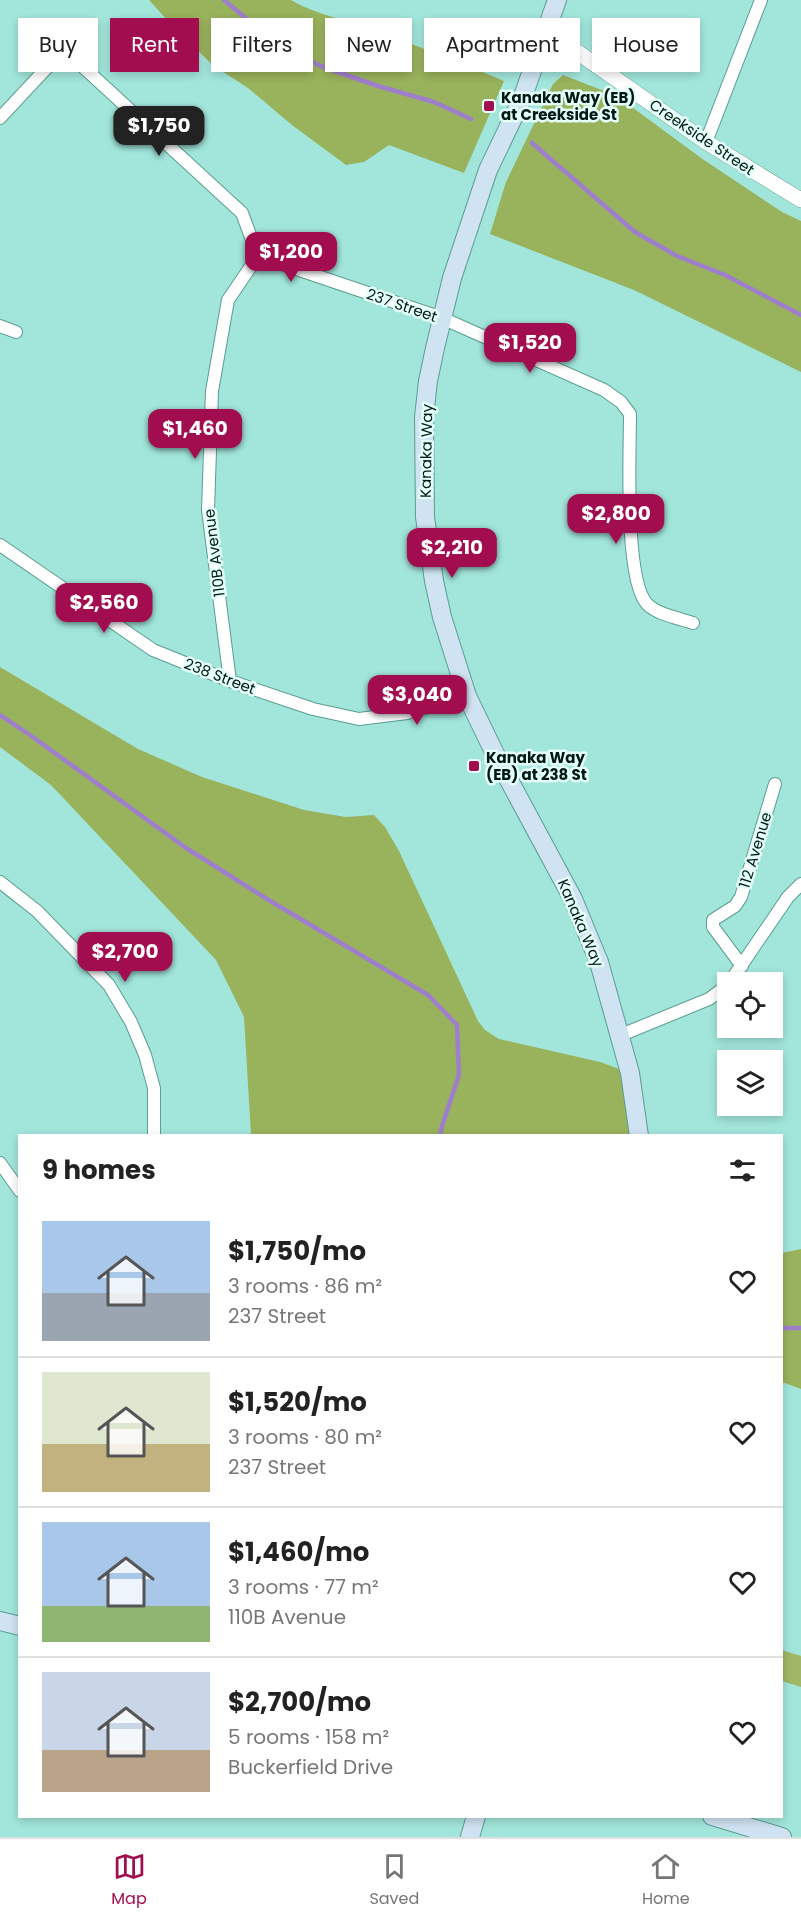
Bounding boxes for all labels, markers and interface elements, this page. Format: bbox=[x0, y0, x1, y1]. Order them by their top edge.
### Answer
chip: Buy bbox=[18, 18, 98, 72]
chip: Rent bbox=[110, 18, 199, 72]
chip: Filters bbox=[211, 18, 313, 72]
chip: New bbox=[325, 18, 412, 72]
chip: Apartment bbox=[424, 18, 580, 72]
chip: House bbox=[592, 18, 700, 72]
place label: Kanaka Way (EB) at Creekside St bbox=[501, 87, 636, 125]
street label: Creekside Street bbox=[645, 94, 759, 180]
marker: Kanaka Way (EB) at Creekside St bbox=[482, 99, 496, 113]
pin: $1,750 bbox=[110, 106, 208, 157]
text: $1,750 bbox=[127, 111, 191, 139]
pin: $1,200 bbox=[242, 232, 340, 283]
text: $1,200 bbox=[259, 237, 323, 265]
street label: 237 Street bbox=[364, 283, 440, 327]
pin: $1,520 bbox=[481, 323, 579, 374]
text: $1,520 bbox=[498, 328, 562, 356]
street label: Kanaka Way bbox=[415, 403, 437, 498]
pin: $1,460 bbox=[146, 409, 244, 460]
text: $1,460 bbox=[162, 414, 228, 442]
pin: $2,800 bbox=[567, 494, 665, 545]
text: $2,800 bbox=[581, 499, 651, 527]
street label: 110B Avenue bbox=[198, 508, 230, 598]
pin: $2,210 bbox=[403, 528, 501, 579]
text: $2,210 bbox=[421, 533, 483, 561]
pin: $2,560 bbox=[55, 583, 153, 634]
text: $2,560 bbox=[69, 588, 139, 616]
street label: 238 Street bbox=[181, 653, 259, 699]
pin: $3,040 bbox=[368, 675, 466, 726]
text: $3,040 bbox=[382, 680, 452, 708]
place label: Kanaka Way (EB) at 238 St bbox=[486, 747, 587, 785]
marker: Kanaka Way (EB) at 238 St bbox=[467, 759, 481, 773]
street label: 112 Avenue bbox=[733, 809, 777, 891]
street label: Kanaka Way bbox=[553, 876, 609, 971]
pin: $2,700 bbox=[76, 932, 174, 983]
text: $2,700 bbox=[91, 937, 159, 965]
map controls bbox=[717, 972, 783, 1116]
button: locate bbox=[717, 972, 783, 1038]
button: layers bbox=[717, 1050, 783, 1116]
text: 9 homes bbox=[42, 1152, 156, 1188]
icon: filters bbox=[726, 1154, 759, 1187]
text: $1,750/mo bbox=[228, 1233, 366, 1269]
icon: home bbox=[90, 1245, 162, 1317]
icon: heart bbox=[726, 1265, 759, 1298]
text: 3 rooms · 86 m² bbox=[228, 1272, 382, 1300]
text: 237 Street bbox=[228, 1302, 326, 1330]
text: $1,520/mo bbox=[228, 1384, 367, 1420]
icon: home bbox=[90, 1396, 162, 1468]
icon: heart bbox=[726, 1416, 759, 1449]
text: 3 rooms · 80 m² bbox=[228, 1423, 382, 1451]
text: 237 Street bbox=[228, 1453, 326, 1481]
text: $1,460/mo bbox=[228, 1534, 369, 1570]
icon: home bbox=[90, 1546, 162, 1618]
icon: heart bbox=[726, 1566, 759, 1599]
text: 3 rooms · 77 m² bbox=[228, 1573, 379, 1601]
text: 110B Avenue bbox=[228, 1603, 346, 1631]
text: $2,700/mo bbox=[228, 1684, 371, 1720]
icon: home bbox=[90, 1696, 162, 1768]
icon: heart bbox=[726, 1716, 759, 1749]
text: 5 rooms · 158 m² bbox=[228, 1723, 389, 1751]
text: Buckerfield Drive bbox=[228, 1753, 393, 1781]
tab: Map bbox=[111, 1850, 147, 1911]
tab: Saved bbox=[369, 1850, 419, 1911]
tab: Home bbox=[642, 1850, 690, 1911]

